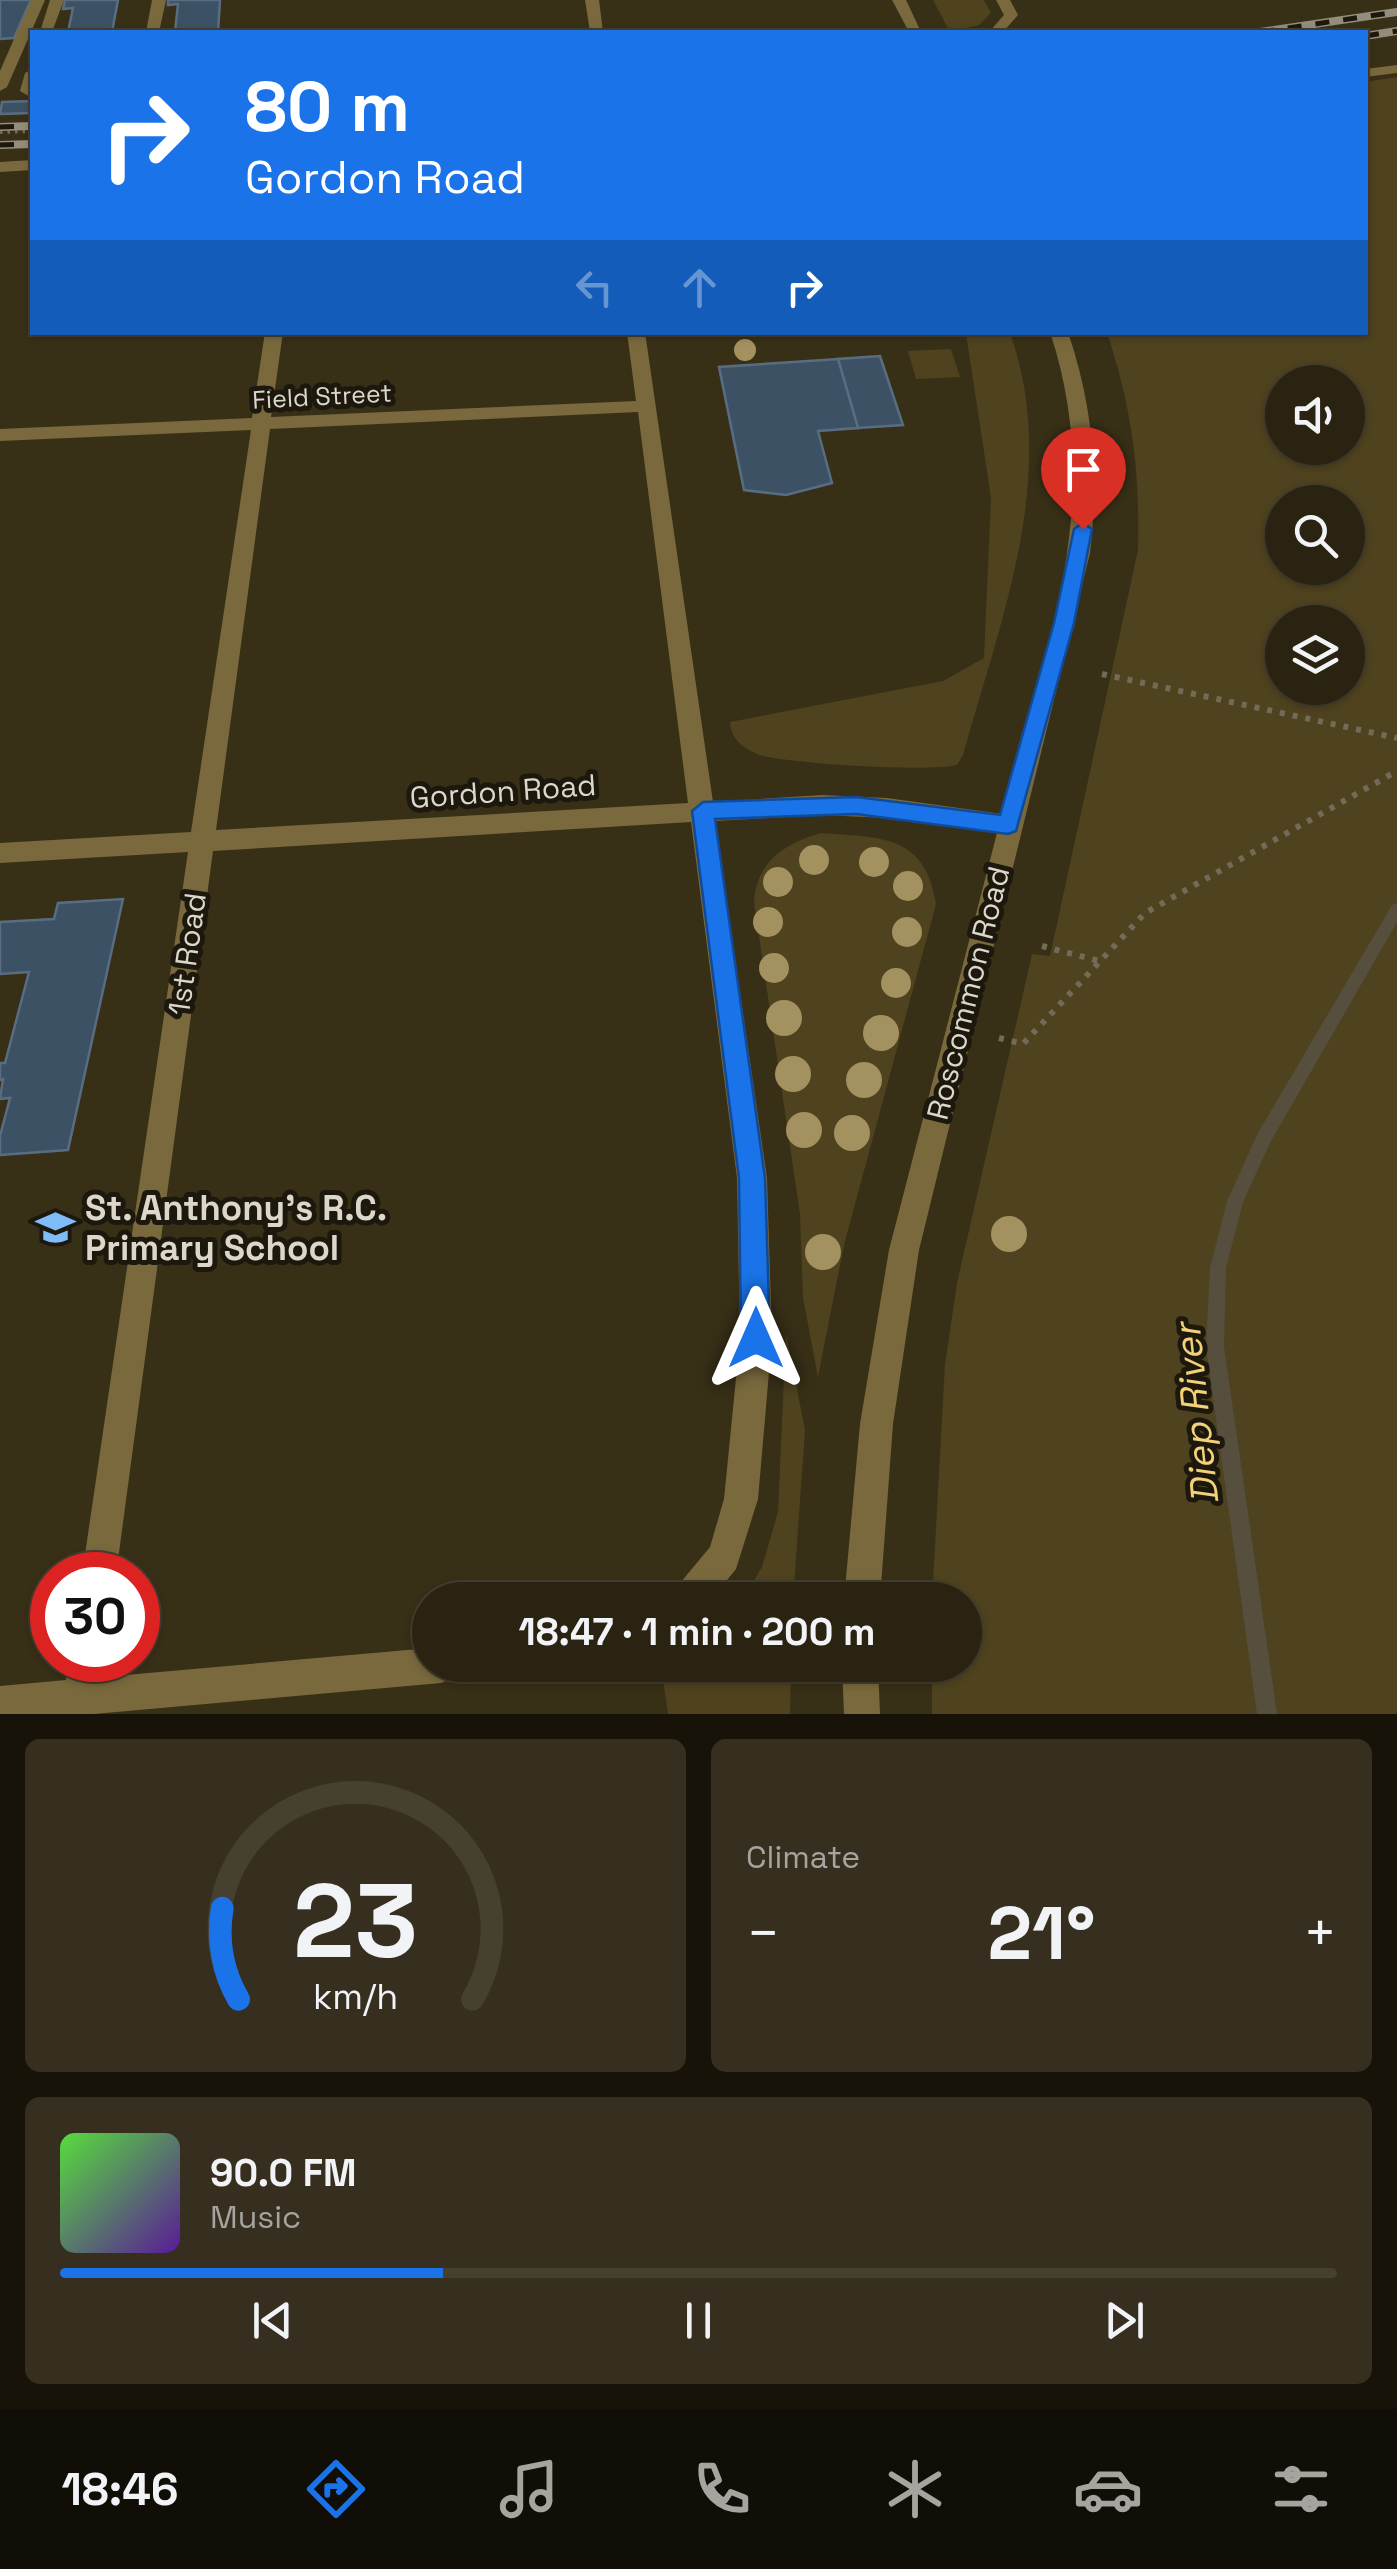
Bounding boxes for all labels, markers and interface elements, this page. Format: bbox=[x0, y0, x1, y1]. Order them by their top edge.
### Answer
text: 80 m bbox=[245, 62, 410, 151]
icon: right bbox=[80, 70, 210, 200]
text: Gordon Road bbox=[245, 149, 525, 206]
icon: left bbox=[567, 260, 622, 315]
icon: ahead bbox=[672, 260, 727, 315]
icon: right bbox=[777, 260, 832, 315]
map controls bbox=[1265, 365, 1365, 705]
button: sound bbox=[1265, 365, 1365, 465]
street label: Field Street bbox=[252, 376, 392, 416]
pin bbox=[1041, 427, 1126, 530]
icon: arrive bbox=[1056, 442, 1111, 497]
button: search bbox=[1265, 485, 1365, 585]
button: layers bbox=[1265, 605, 1365, 705]
street label: Gordon Road bbox=[409, 765, 597, 817]
street label: Roscommon Road bbox=[918, 862, 1018, 1124]
street label: 1st Road bbox=[159, 890, 215, 1018]
place label: St. Anthony's R.C. Primary School bbox=[85, 1186, 387, 1270]
school or university icon: St. Anthony's R.C. Primary School bbox=[34, 1207, 76, 1249]
position arrow bbox=[704, 1286, 808, 1390]
water label: Diep River bbox=[1162, 1318, 1229, 1507]
speed limit sign: 30 bbox=[30, 1552, 160, 1682]
text: 18:47 · 1 min · 200 m bbox=[519, 1608, 875, 1656]
text: Climate bbox=[746, 1837, 860, 1877]
text: 23 bbox=[293, 1855, 418, 1987]
text: 21° bbox=[987, 1885, 1096, 1981]
text: − bbox=[746, 1898, 780, 1968]
text: + bbox=[1303, 1898, 1337, 1968]
text: km/h bbox=[313, 1974, 398, 2019]
text: 90.0 FM bbox=[210, 2149, 357, 2197]
text: Music bbox=[210, 2197, 301, 2237]
icon: previous bbox=[245, 2293, 300, 2348]
icon: pause bbox=[671, 2293, 726, 2348]
icon: next bbox=[1097, 2293, 1152, 2348]
icon: directions bbox=[301, 2454, 371, 2524]
icon: music bbox=[494, 2454, 564, 2524]
icon: phone bbox=[687, 2454, 757, 2524]
icon: climate bbox=[880, 2454, 950, 2524]
icon: car bbox=[1073, 2454, 1143, 2524]
icon: filters bbox=[1266, 2454, 1336, 2524]
text: 18:46 bbox=[61, 2461, 179, 2518]

